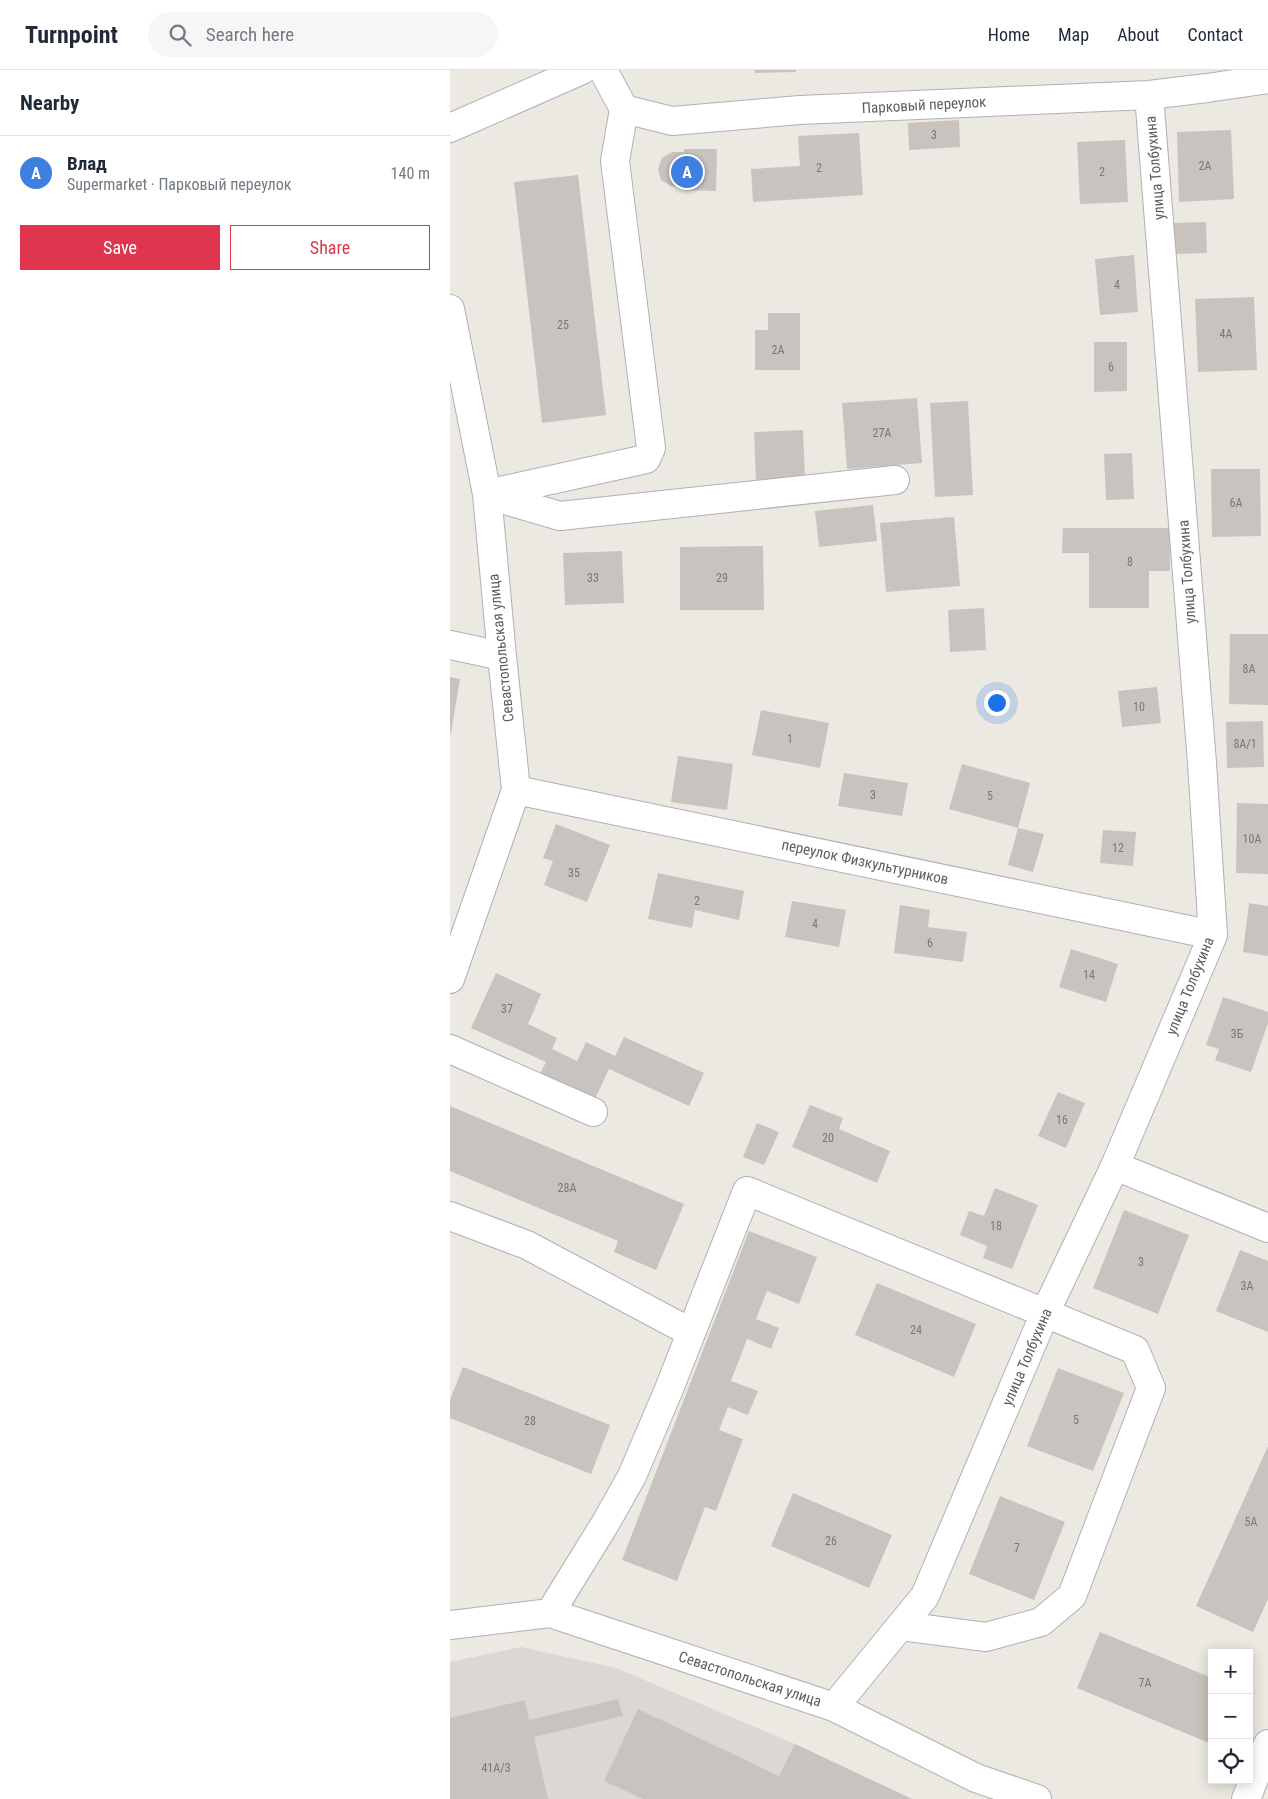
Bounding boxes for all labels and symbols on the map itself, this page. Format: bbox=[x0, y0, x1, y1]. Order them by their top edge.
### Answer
street label: Парковый переулок bbox=[861, 93, 987, 117]
street label: улица Толбухина bbox=[1141, 115, 1169, 221]
house number: 3 bbox=[931, 128, 937, 142]
pin: A bbox=[671, 153, 703, 191]
house number: 2А bbox=[1199, 159, 1212, 173]
house number: 2 bbox=[816, 161, 822, 175]
house number: 2 bbox=[1099, 165, 1105, 179]
house number: 4 bbox=[1114, 278, 1120, 292]
house number: 25 bbox=[557, 318, 569, 332]
house number: 4А bbox=[1220, 327, 1233, 341]
house number: 2А bbox=[772, 343, 785, 357]
house number: 6 bbox=[1108, 360, 1114, 374]
house number: 27А bbox=[873, 426, 891, 440]
house number: 6А bbox=[1230, 496, 1243, 510]
street label: улица Толбухина bbox=[1174, 519, 1200, 625]
house number: 8 bbox=[1127, 555, 1133, 569]
house number: 33 bbox=[587, 571, 599, 585]
house number: 29 bbox=[716, 571, 728, 585]
street label: Севастопольская улица bbox=[484, 573, 518, 723]
house number: 8А bbox=[1243, 662, 1256, 676]
your location bbox=[984, 690, 1010, 716]
house number: 10 bbox=[1133, 700, 1145, 714]
house number: 1 bbox=[787, 732, 793, 746]
house number: 8А/1 bbox=[1233, 737, 1257, 751]
house number: 3 bbox=[870, 788, 876, 802]
house number: 5 bbox=[987, 789, 993, 803]
house number: 10А bbox=[1243, 832, 1261, 846]
street label: переулок Физкультурников bbox=[780, 835, 950, 889]
house number: 12 bbox=[1112, 841, 1124, 855]
house number: 35 bbox=[568, 866, 580, 880]
house number: 2 bbox=[694, 894, 700, 908]
house number: 4 bbox=[812, 917, 818, 931]
street label: улица Толбухина bbox=[1162, 934, 1218, 1038]
house number: 6 bbox=[927, 936, 933, 950]
house number: 14 bbox=[1083, 968, 1095, 982]
house number: 37 bbox=[501, 1002, 513, 1016]
house number: 3Б bbox=[1231, 1027, 1244, 1041]
house number: 16 bbox=[1056, 1113, 1068, 1127]
house number: 20 bbox=[822, 1131, 834, 1145]
house number: 28А bbox=[558, 1181, 576, 1195]
house number: 18 bbox=[990, 1219, 1002, 1233]
house number: 3 bbox=[1138, 1255, 1144, 1269]
house number: 3А bbox=[1241, 1279, 1254, 1293]
street label: улица Толбухина bbox=[998, 1306, 1056, 1408]
house number: 24 bbox=[910, 1323, 922, 1337]
house number: 5 bbox=[1073, 1413, 1079, 1427]
house number: 28 bbox=[524, 1414, 536, 1428]
house number: 5А bbox=[1245, 1515, 1258, 1529]
house number: 26 bbox=[825, 1534, 837, 1548]
house number: 7 bbox=[1014, 1541, 1020, 1555]
street label: Севастопольская улица bbox=[676, 1647, 824, 1711]
house number: 7А bbox=[1139, 1676, 1152, 1690]
house number: 41А/3 bbox=[481, 1761, 511, 1775]

